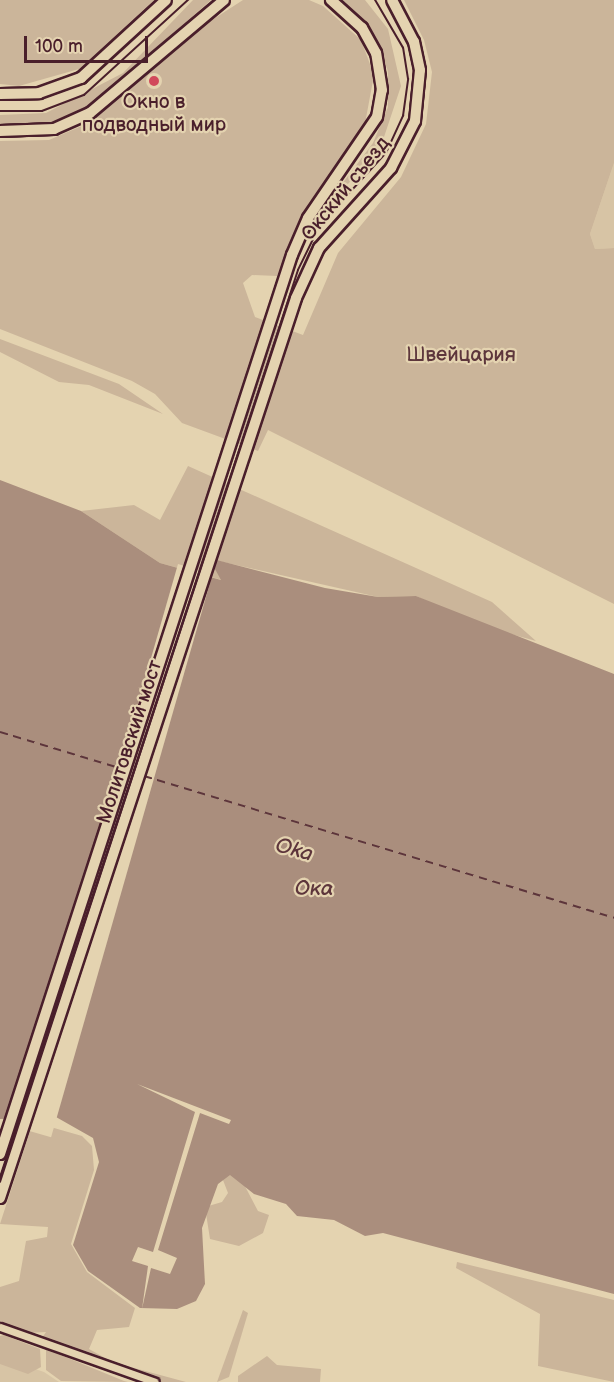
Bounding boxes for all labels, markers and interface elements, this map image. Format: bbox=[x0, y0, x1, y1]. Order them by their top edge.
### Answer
scale bar bbox=[27, 24, 152, 62]
text: 100 m bbox=[35, 36, 83, 57]
marker: Окно в подводный мир bbox=[147, 74, 161, 88]
place label: Окно в подводный мир bbox=[82, 90, 226, 137]
street label: Окский съезд bbox=[297, 132, 395, 246]
park label: Швейцария bbox=[406, 343, 516, 367]
street label: Молитовский мост bbox=[92, 657, 168, 827]
water label: Oka bbox=[272, 833, 316, 867]
water label: Ока bbox=[295, 876, 333, 902]

